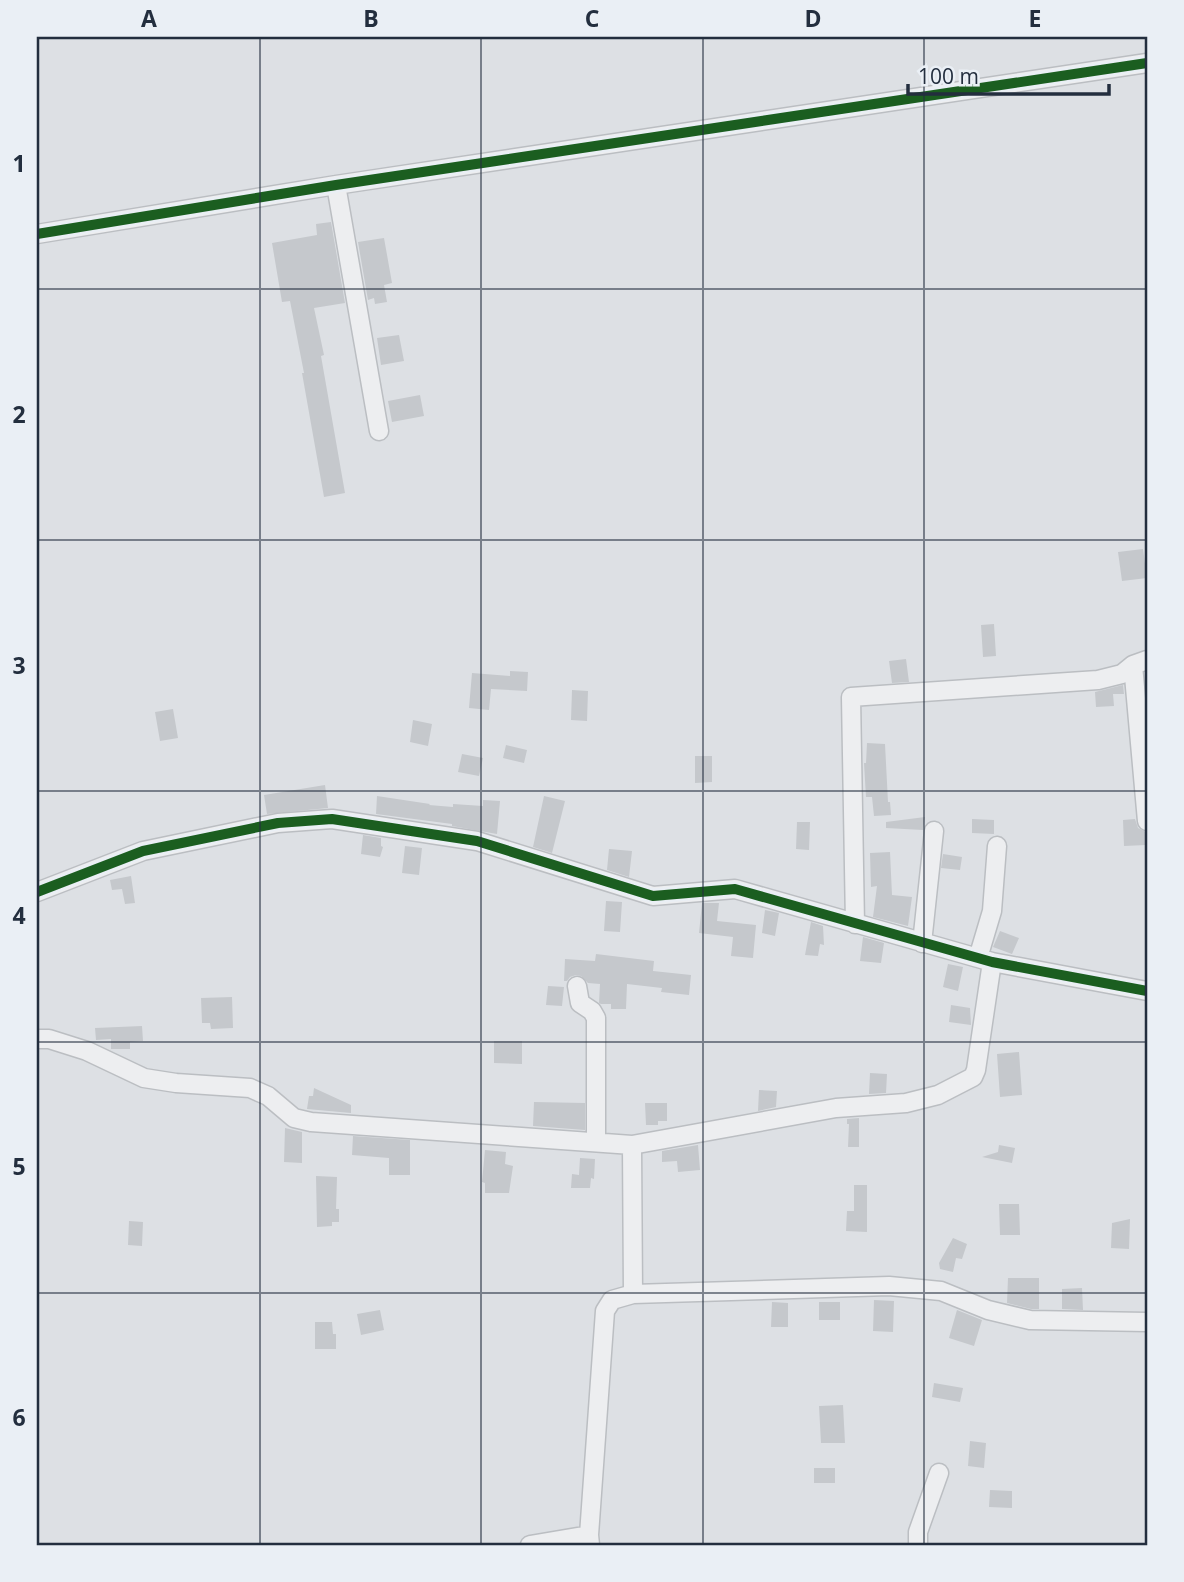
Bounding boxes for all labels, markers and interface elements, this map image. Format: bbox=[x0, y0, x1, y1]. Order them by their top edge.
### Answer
text: A bbox=[141, 2, 157, 34]
text: B bbox=[363, 2, 379, 34]
text: C bbox=[585, 2, 599, 34]
text: D bbox=[804, 2, 822, 34]
text: E bbox=[1029, 2, 1041, 34]
scale bar bbox=[908, 52, 1109, 96]
text: 100 m bbox=[918, 62, 979, 90]
text: 1 bbox=[12, 147, 26, 179]
text: 2 bbox=[12, 398, 26, 430]
text: 3 bbox=[12, 649, 26, 681]
text: 4 bbox=[12, 899, 26, 931]
text: 5 bbox=[12, 1150, 26, 1182]
text: 6 bbox=[12, 1401, 26, 1433]

